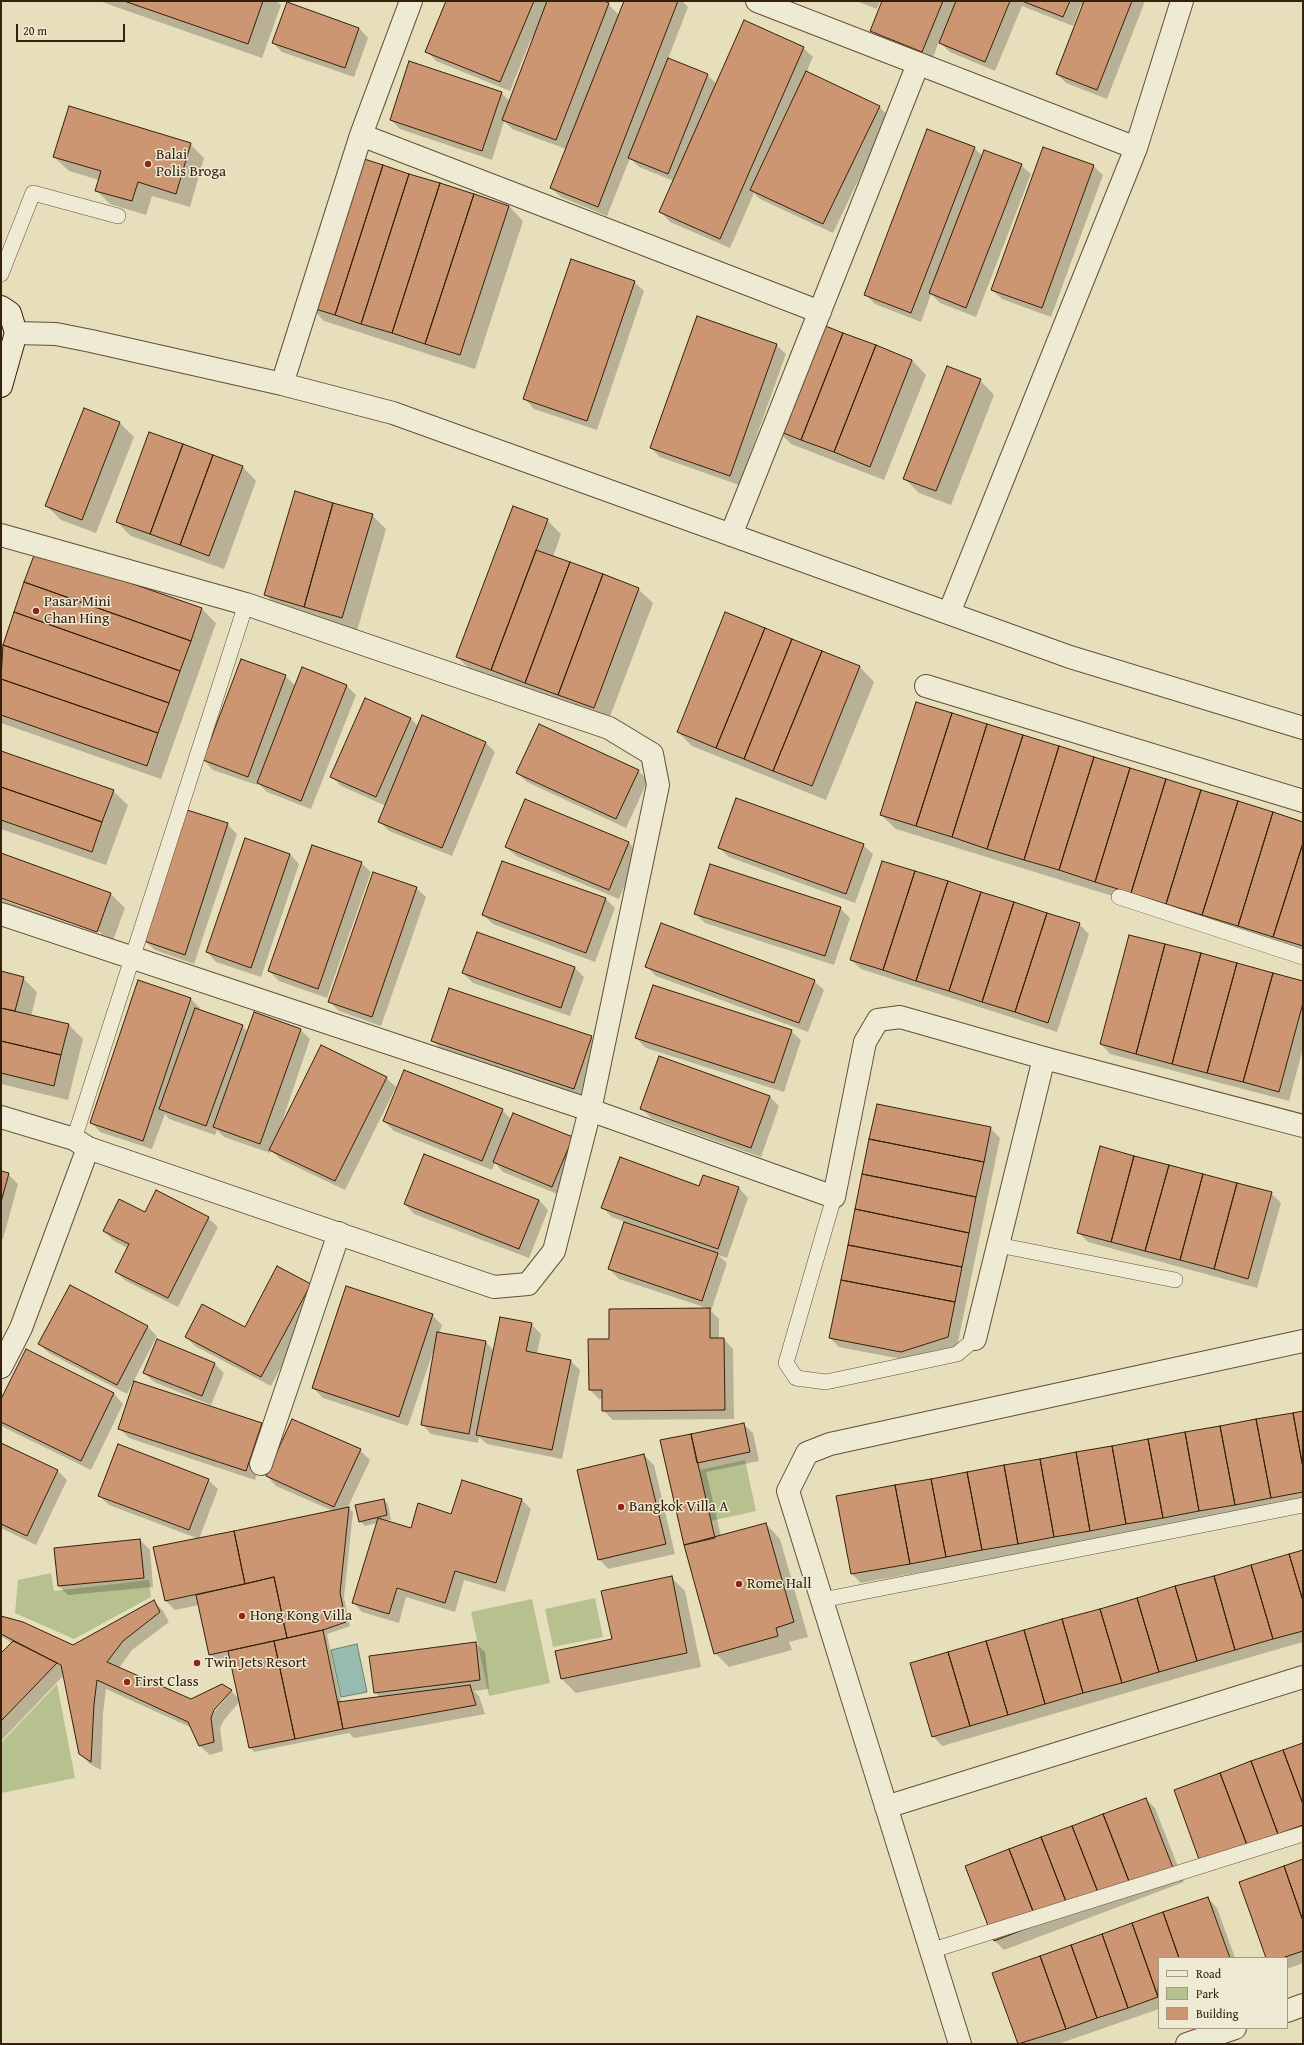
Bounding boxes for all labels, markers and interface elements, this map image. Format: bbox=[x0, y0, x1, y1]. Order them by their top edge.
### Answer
scale bar bbox=[18, 16, 127, 42]
text: 20 m bbox=[23, 22, 47, 39]
place label: Balai Polis Broga bbox=[156, 146, 226, 181]
marker: Balai Polis Broga bbox=[143, 159, 153, 169]
place label: Pasar Mini Chan Hing bbox=[44, 593, 111, 628]
marker: Pasar Mini Chan Hing bbox=[31, 606, 41, 616]
place label: Bangkok Villa A bbox=[629, 1498, 728, 1516]
marker: Bangkok Villa A bbox=[616, 1502, 626, 1512]
place label: Rome Hall bbox=[747, 1575, 811, 1593]
marker: Rome Hall bbox=[734, 1579, 744, 1589]
place label: Hong Kong Villa bbox=[250, 1607, 352, 1625]
marker: Hong Kong Villa bbox=[237, 1611, 247, 1621]
place label: Twin Jets Resort bbox=[205, 1654, 307, 1672]
marker: Twin Jets Resort bbox=[192, 1658, 202, 1668]
place label: First Class bbox=[135, 1673, 199, 1691]
marker: First Class bbox=[122, 1677, 132, 1687]
legend bbox=[1158, 1957, 1288, 2029]
text: Road bbox=[1196, 1965, 1221, 1982]
text: Park bbox=[1196, 1985, 1219, 2002]
text: Building bbox=[1196, 2005, 1239, 2022]

